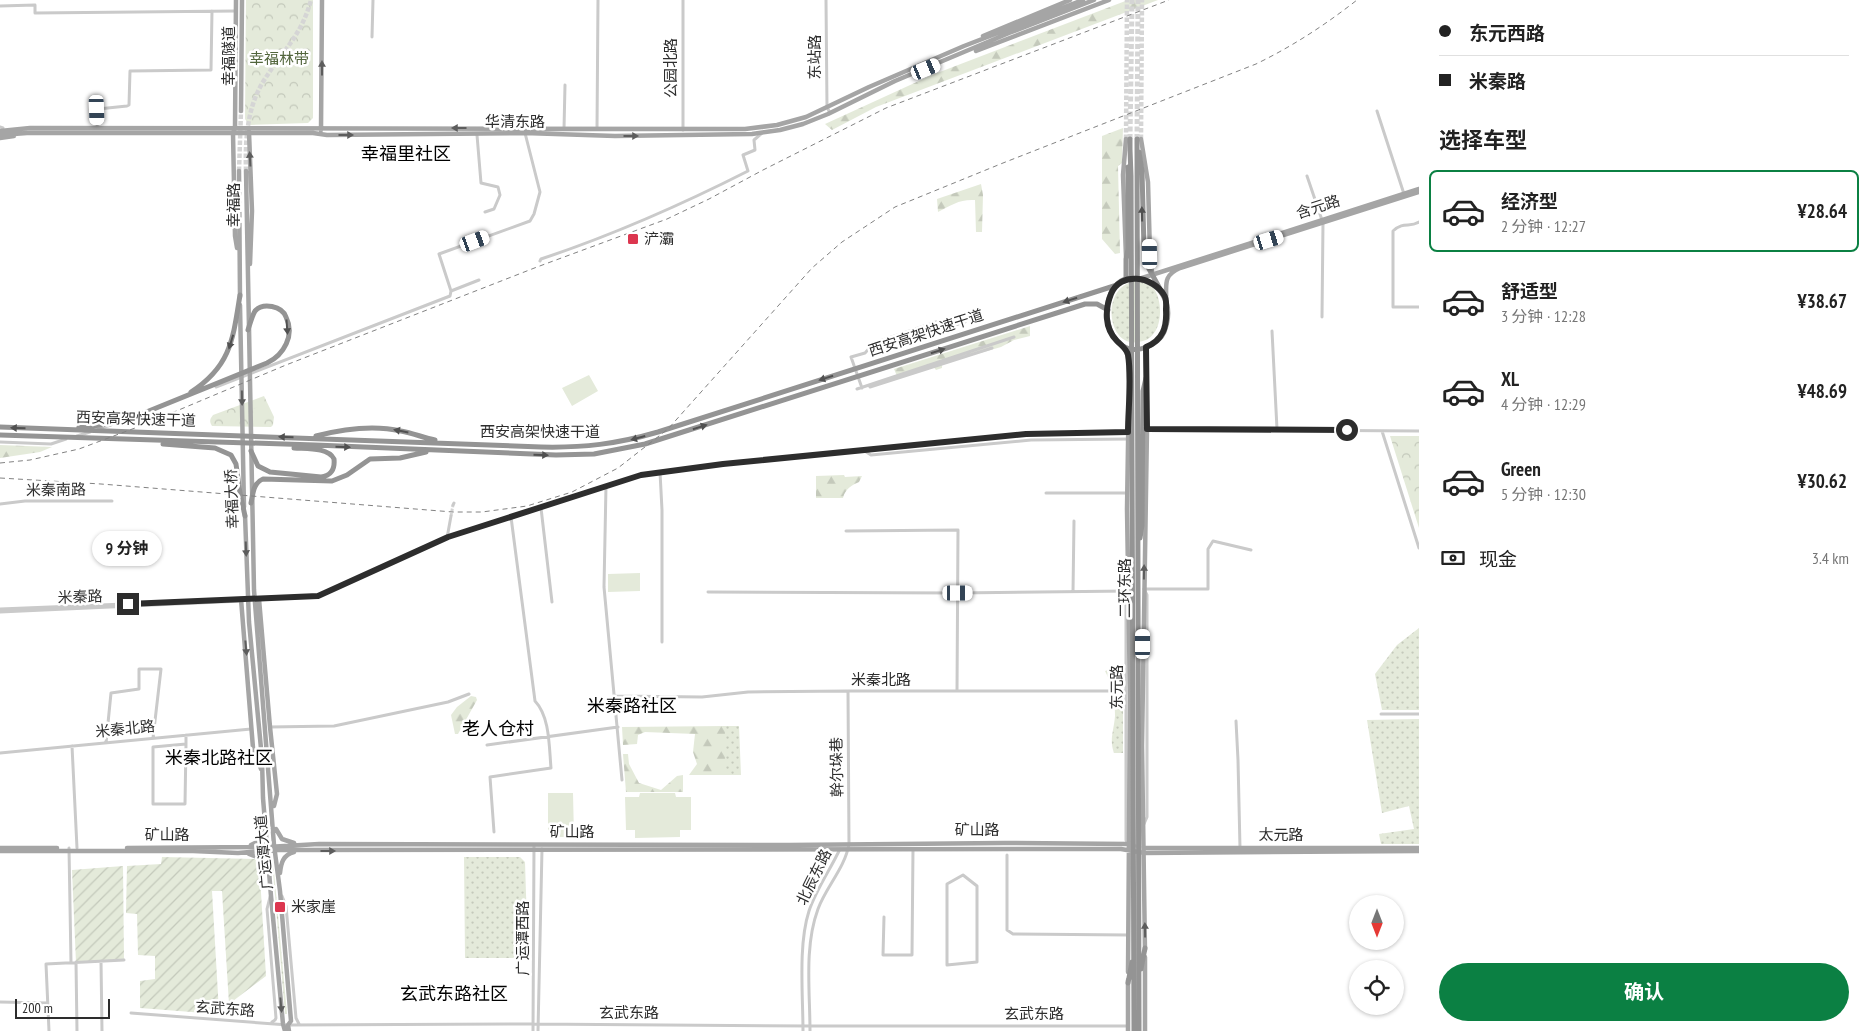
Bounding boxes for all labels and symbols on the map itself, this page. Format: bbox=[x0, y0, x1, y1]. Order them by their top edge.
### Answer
street label: 幸福隧道 bbox=[219, 26, 238, 86]
street label: 东站路 bbox=[805, 34, 824, 80]
street label: 公园北路 bbox=[661, 38, 680, 98]
park label: 幸福林带 bbox=[249, 49, 309, 68]
car bbox=[909, 56, 942, 82]
one-way arrow bbox=[318, 60, 326, 76]
car bbox=[88, 95, 105, 125]
street label: 华清东路 bbox=[485, 112, 545, 131]
one-way arrow bbox=[451, 124, 467, 132]
one-way arrow bbox=[338, 131, 354, 139]
one-way arrow bbox=[623, 132, 639, 140]
district label: 幸福里社区 bbox=[361, 142, 451, 165]
one-way arrow bbox=[246, 151, 254, 167]
street label: 幸福路 bbox=[224, 182, 243, 228]
street label: 含元路 bbox=[1294, 191, 1342, 223]
one-way arrow bbox=[1138, 205, 1146, 221]
car bbox=[1252, 228, 1285, 252]
car bbox=[458, 229, 491, 253]
place label: 浐灞 bbox=[644, 229, 674, 248]
marker: 浐灞 bbox=[626, 232, 640, 246]
car bbox=[1142, 239, 1157, 269]
one-way arrow bbox=[1063, 296, 1078, 304]
street label: 西安高架快速干道 bbox=[866, 305, 986, 360]
one-way arrow bbox=[284, 319, 292, 335]
one-way arrow bbox=[226, 335, 234, 350]
one-way arrow bbox=[931, 346, 946, 354]
one-way arrow bbox=[819, 375, 834, 383]
one-way arrow bbox=[238, 391, 246, 407]
street label: 西安高架快速干道 bbox=[76, 407, 196, 430]
route start bbox=[1336, 419, 1358, 441]
street label: 西安高架快速干道 bbox=[480, 422, 600, 441]
one-way arrow bbox=[692, 422, 707, 430]
one-way arrow bbox=[10, 423, 26, 431]
one-way arrow bbox=[392, 427, 408, 435]
one-way arrow bbox=[278, 432, 294, 440]
one-way arrow bbox=[630, 434, 645, 442]
one-way arrow bbox=[335, 443, 351, 451]
one-way arrow bbox=[533, 451, 549, 459]
street label: 幸福大桥 bbox=[221, 469, 242, 529]
street label: 米秦南路 bbox=[26, 479, 86, 500]
callout: 9 分钟 bbox=[93, 532, 163, 566]
one-way arrow bbox=[242, 541, 250, 557]
street label: 二环东路 bbox=[1115, 558, 1134, 618]
one-way arrow bbox=[1140, 564, 1148, 580]
street label: 米秦路 bbox=[57, 586, 103, 607]
car bbox=[943, 586, 973, 601]
route end bbox=[117, 593, 139, 615]
car bbox=[1135, 629, 1150, 659]
one-way arrow bbox=[242, 640, 250, 656]
street label: 东元路 bbox=[1107, 664, 1126, 710]
street label: 米秦北路 bbox=[851, 670, 911, 689]
district label: 米秦路社区 bbox=[587, 694, 677, 717]
street label: 米秦北路 bbox=[94, 716, 156, 741]
district label: 老人仓村 bbox=[462, 717, 534, 740]
street label: 幹尔垛巷 bbox=[826, 737, 847, 797]
district label: 米秦北路社区 bbox=[165, 746, 273, 769]
street label: 广运潭大道 bbox=[251, 814, 276, 890]
street label: 矿山路 bbox=[954, 820, 1000, 839]
street label: 矿山路 bbox=[549, 822, 595, 841]
street label: 矿山路 bbox=[144, 825, 190, 844]
street label: 太元路 bbox=[1258, 825, 1304, 844]
street label: 北辰东路 bbox=[792, 846, 835, 908]
one-way arrow bbox=[321, 847, 337, 855]
north arrow bbox=[1349, 895, 1404, 950]
place label: 米家崖 bbox=[291, 897, 336, 916]
marker: 米家崖 bbox=[273, 900, 287, 914]
street label: 广运潭西路 bbox=[513, 900, 532, 976]
one-way arrow bbox=[1141, 922, 1149, 938]
district label: 玄武东路社区 bbox=[400, 982, 508, 1005]
scale bar bbox=[15, 996, 110, 1019]
street label: 玄武东路 bbox=[194, 997, 256, 1020]
one-way arrow bbox=[277, 997, 285, 1013]
street label: 玄武东路 bbox=[599, 1003, 659, 1022]
street label: 玄武东路 bbox=[1004, 1004, 1064, 1023]

